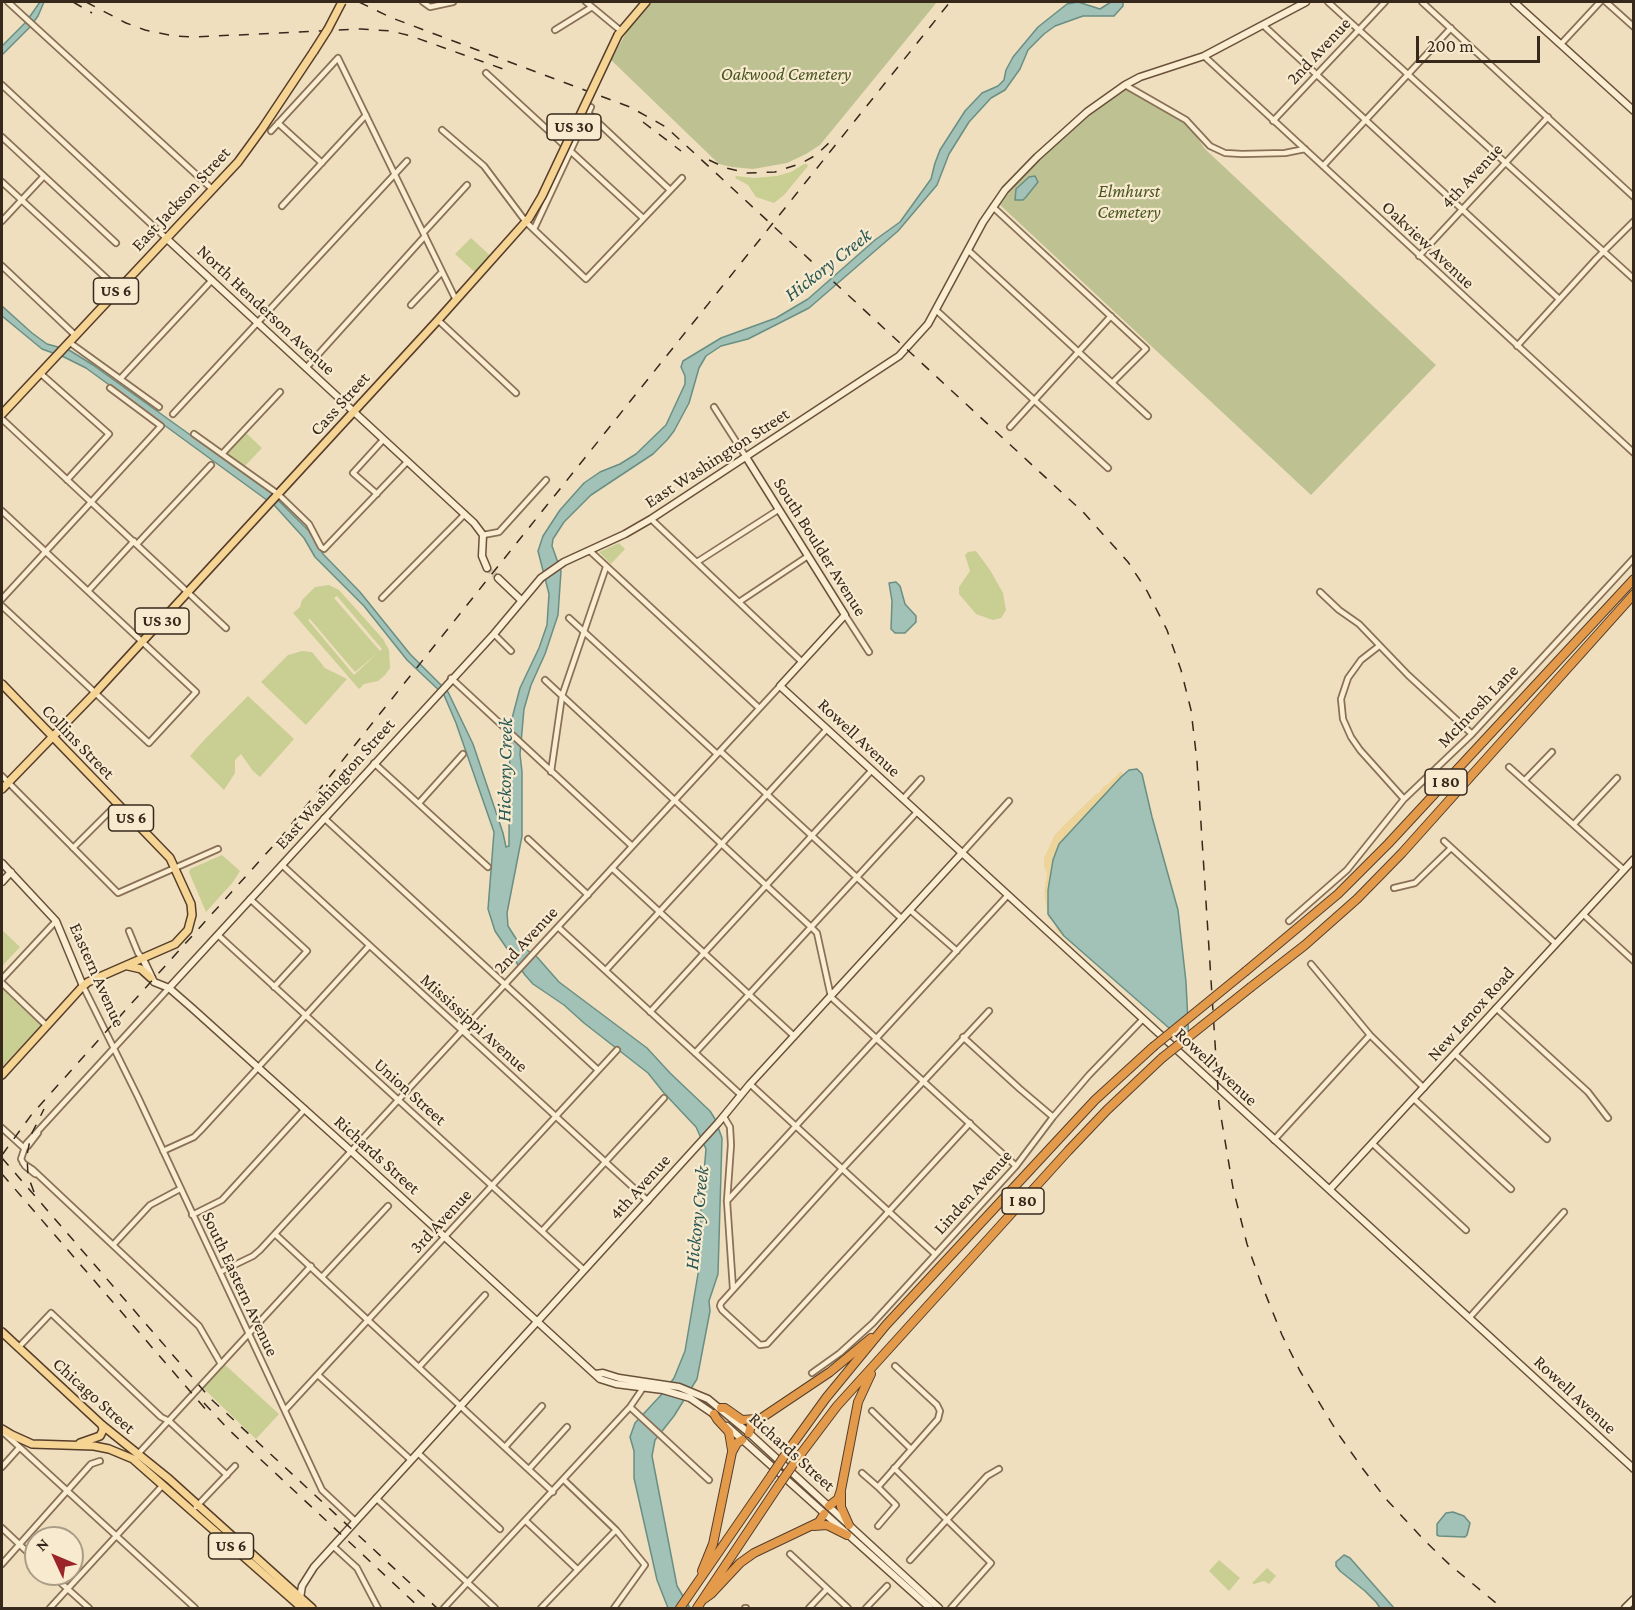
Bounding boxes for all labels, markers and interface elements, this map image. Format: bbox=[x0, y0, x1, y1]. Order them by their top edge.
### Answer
street label: 2nd Avenue bbox=[1282, 13, 1356, 89]
scale bar bbox=[1419, 24, 1544, 62]
text: 200 m bbox=[1427, 36, 1474, 56]
park label: Oakwood Cemetery bbox=[721, 63, 851, 85]
road number: US 30 bbox=[547, 114, 601, 140]
street label: 4th Avenue bbox=[1436, 139, 1508, 213]
street label: East Jackson Street bbox=[127, 142, 235, 256]
park label: Elmhurst Cemetery bbox=[1097, 180, 1161, 222]
street label: Oakview Avenue bbox=[1377, 196, 1479, 294]
water label: Hickory Creek bbox=[779, 223, 877, 307]
street label: North Henderson Avenue bbox=[192, 240, 340, 380]
road number: US 6 bbox=[94, 278, 138, 304]
street label: Cass Street bbox=[306, 368, 374, 440]
street label: East Washington Street bbox=[641, 403, 793, 513]
street label: South Boulder Avenue bbox=[769, 474, 871, 620]
road number: US 30 bbox=[135, 608, 189, 634]
street label: McIntosh Lane bbox=[1433, 660, 1523, 752]
street label: Rowell Avenue bbox=[813, 694, 905, 782]
street label: Collins Street bbox=[37, 700, 119, 784]
street label: East Washington Street bbox=[271, 714, 399, 854]
water label: Hickory Creek bbox=[492, 718, 518, 822]
road number: I 80 bbox=[1425, 769, 1467, 795]
road number: US 6 bbox=[108, 805, 154, 831]
street label: 2nd Avenue bbox=[489, 902, 563, 978]
street label: Eastern Avenue bbox=[64, 920, 130, 1030]
street label: New Lenox Road bbox=[1423, 962, 1519, 1066]
street label: Mississippi Avenue bbox=[416, 969, 532, 1077]
street label: Rowell Avenue bbox=[1170, 1023, 1262, 1111]
street label: Union Street bbox=[369, 1054, 451, 1130]
street label: Richards Street bbox=[330, 1111, 424, 1199]
street label: Linden Avenue bbox=[929, 1145, 1017, 1239]
street label: 4th Avenue bbox=[605, 1150, 675, 1224]
water label: Hickory Creek bbox=[680, 1165, 714, 1271]
street label: 3rd Avenue bbox=[406, 1184, 476, 1258]
road number: I 80 bbox=[1002, 1188, 1044, 1214]
street label: South Eastern Avenue bbox=[197, 1208, 283, 1360]
street label: Rowell Avenue bbox=[1529, 1351, 1621, 1439]
street label: Chicago Street bbox=[48, 1353, 140, 1439]
street label: Richards Street bbox=[745, 1408, 839, 1496]
north arrow bbox=[24, 1526, 84, 1586]
road number: US 6 bbox=[208, 1533, 254, 1559]
text: N bbox=[32, 1535, 52, 1554]

